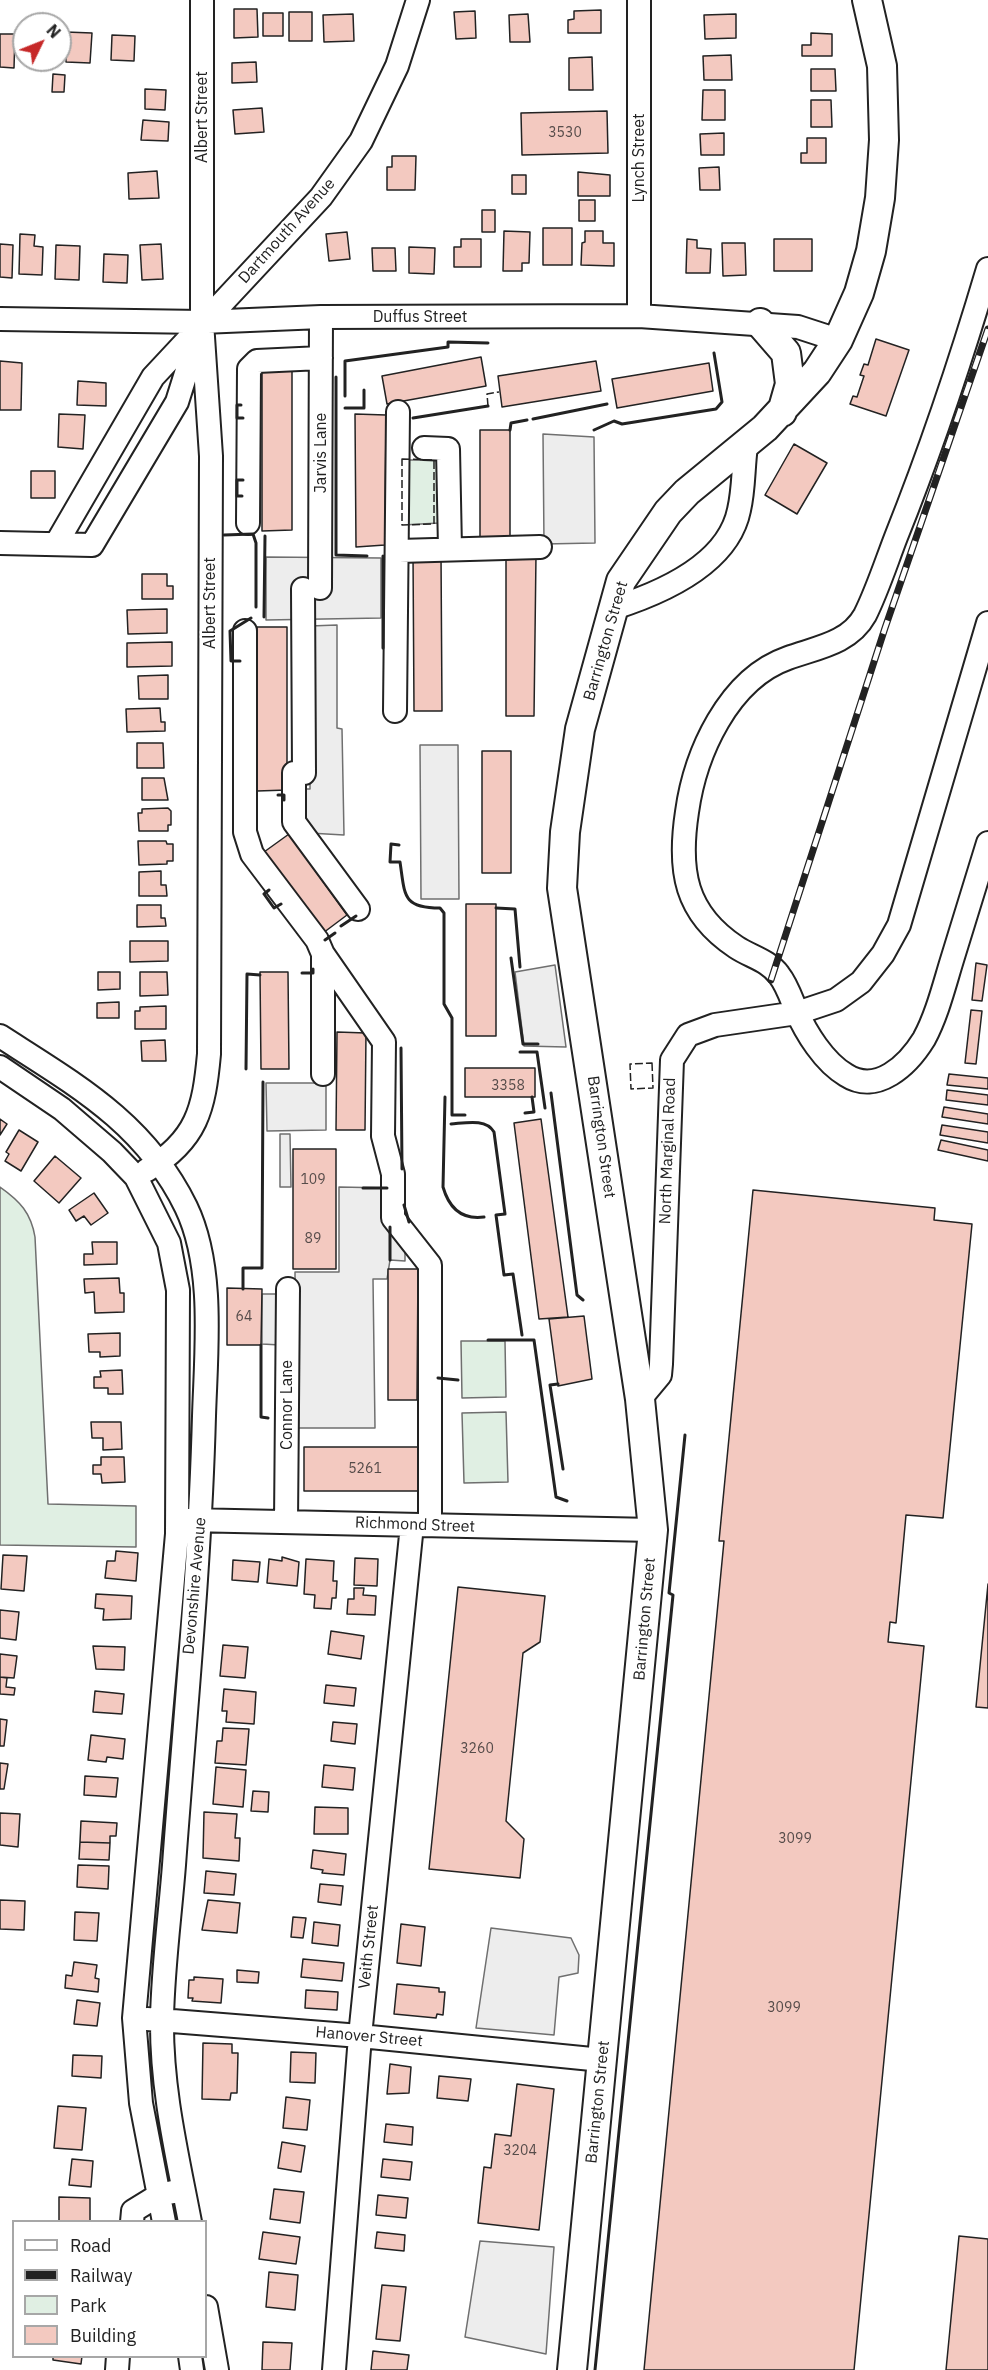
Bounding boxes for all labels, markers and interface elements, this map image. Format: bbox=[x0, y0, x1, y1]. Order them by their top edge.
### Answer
north arrow bbox=[12, 12, 72, 72]
text: N bbox=[42, 20, 65, 42]
street label: Albert Street bbox=[192, 71, 212, 163]
street label: Lynch Street bbox=[629, 113, 649, 203]
house number: 3530 bbox=[548, 125, 582, 141]
street label: Dartmouth Avenue bbox=[235, 175, 339, 287]
street label: Duffus Street bbox=[373, 307, 467, 327]
street label: Jarvis Lane bbox=[311, 413, 331, 493]
street label: Albert Street bbox=[200, 557, 220, 649]
street label: Barrington Street bbox=[580, 579, 632, 703]
street label: Barrington Street bbox=[583, 1074, 619, 1200]
street label: North Marginal Road bbox=[656, 1077, 680, 1225]
house number: 3358 bbox=[491, 1078, 525, 1094]
house number: 109 bbox=[300, 1172, 326, 1188]
house number: 89 bbox=[305, 1231, 321, 1247]
house number: 64 bbox=[236, 1309, 252, 1325]
street label: Connor Lane bbox=[277, 1360, 297, 1450]
house number: 5261 bbox=[348, 1461, 382, 1477]
street label: Richmond Street bbox=[355, 1513, 475, 1537]
street label: Devonshire Avenue bbox=[179, 1517, 211, 1655]
street label: Barrington Street bbox=[630, 1557, 660, 1681]
house number: 3260 bbox=[460, 1741, 494, 1757]
house number: 3099 bbox=[778, 1831, 812, 1847]
street label: Veith Street bbox=[355, 1904, 383, 1990]
house number: 3099 bbox=[767, 2000, 801, 2016]
street label: Hanover Street bbox=[314, 2023, 424, 2051]
street label: Barrington Street bbox=[582, 2040, 614, 2164]
house number: 3204 bbox=[503, 2143, 537, 2159]
legend bbox=[12, 2220, 207, 2358]
text: Road bbox=[70, 2234, 111, 2257]
text: Railway bbox=[70, 2264, 132, 2287]
text: Park bbox=[70, 2294, 106, 2317]
text: Building bbox=[70, 2324, 136, 2347]

